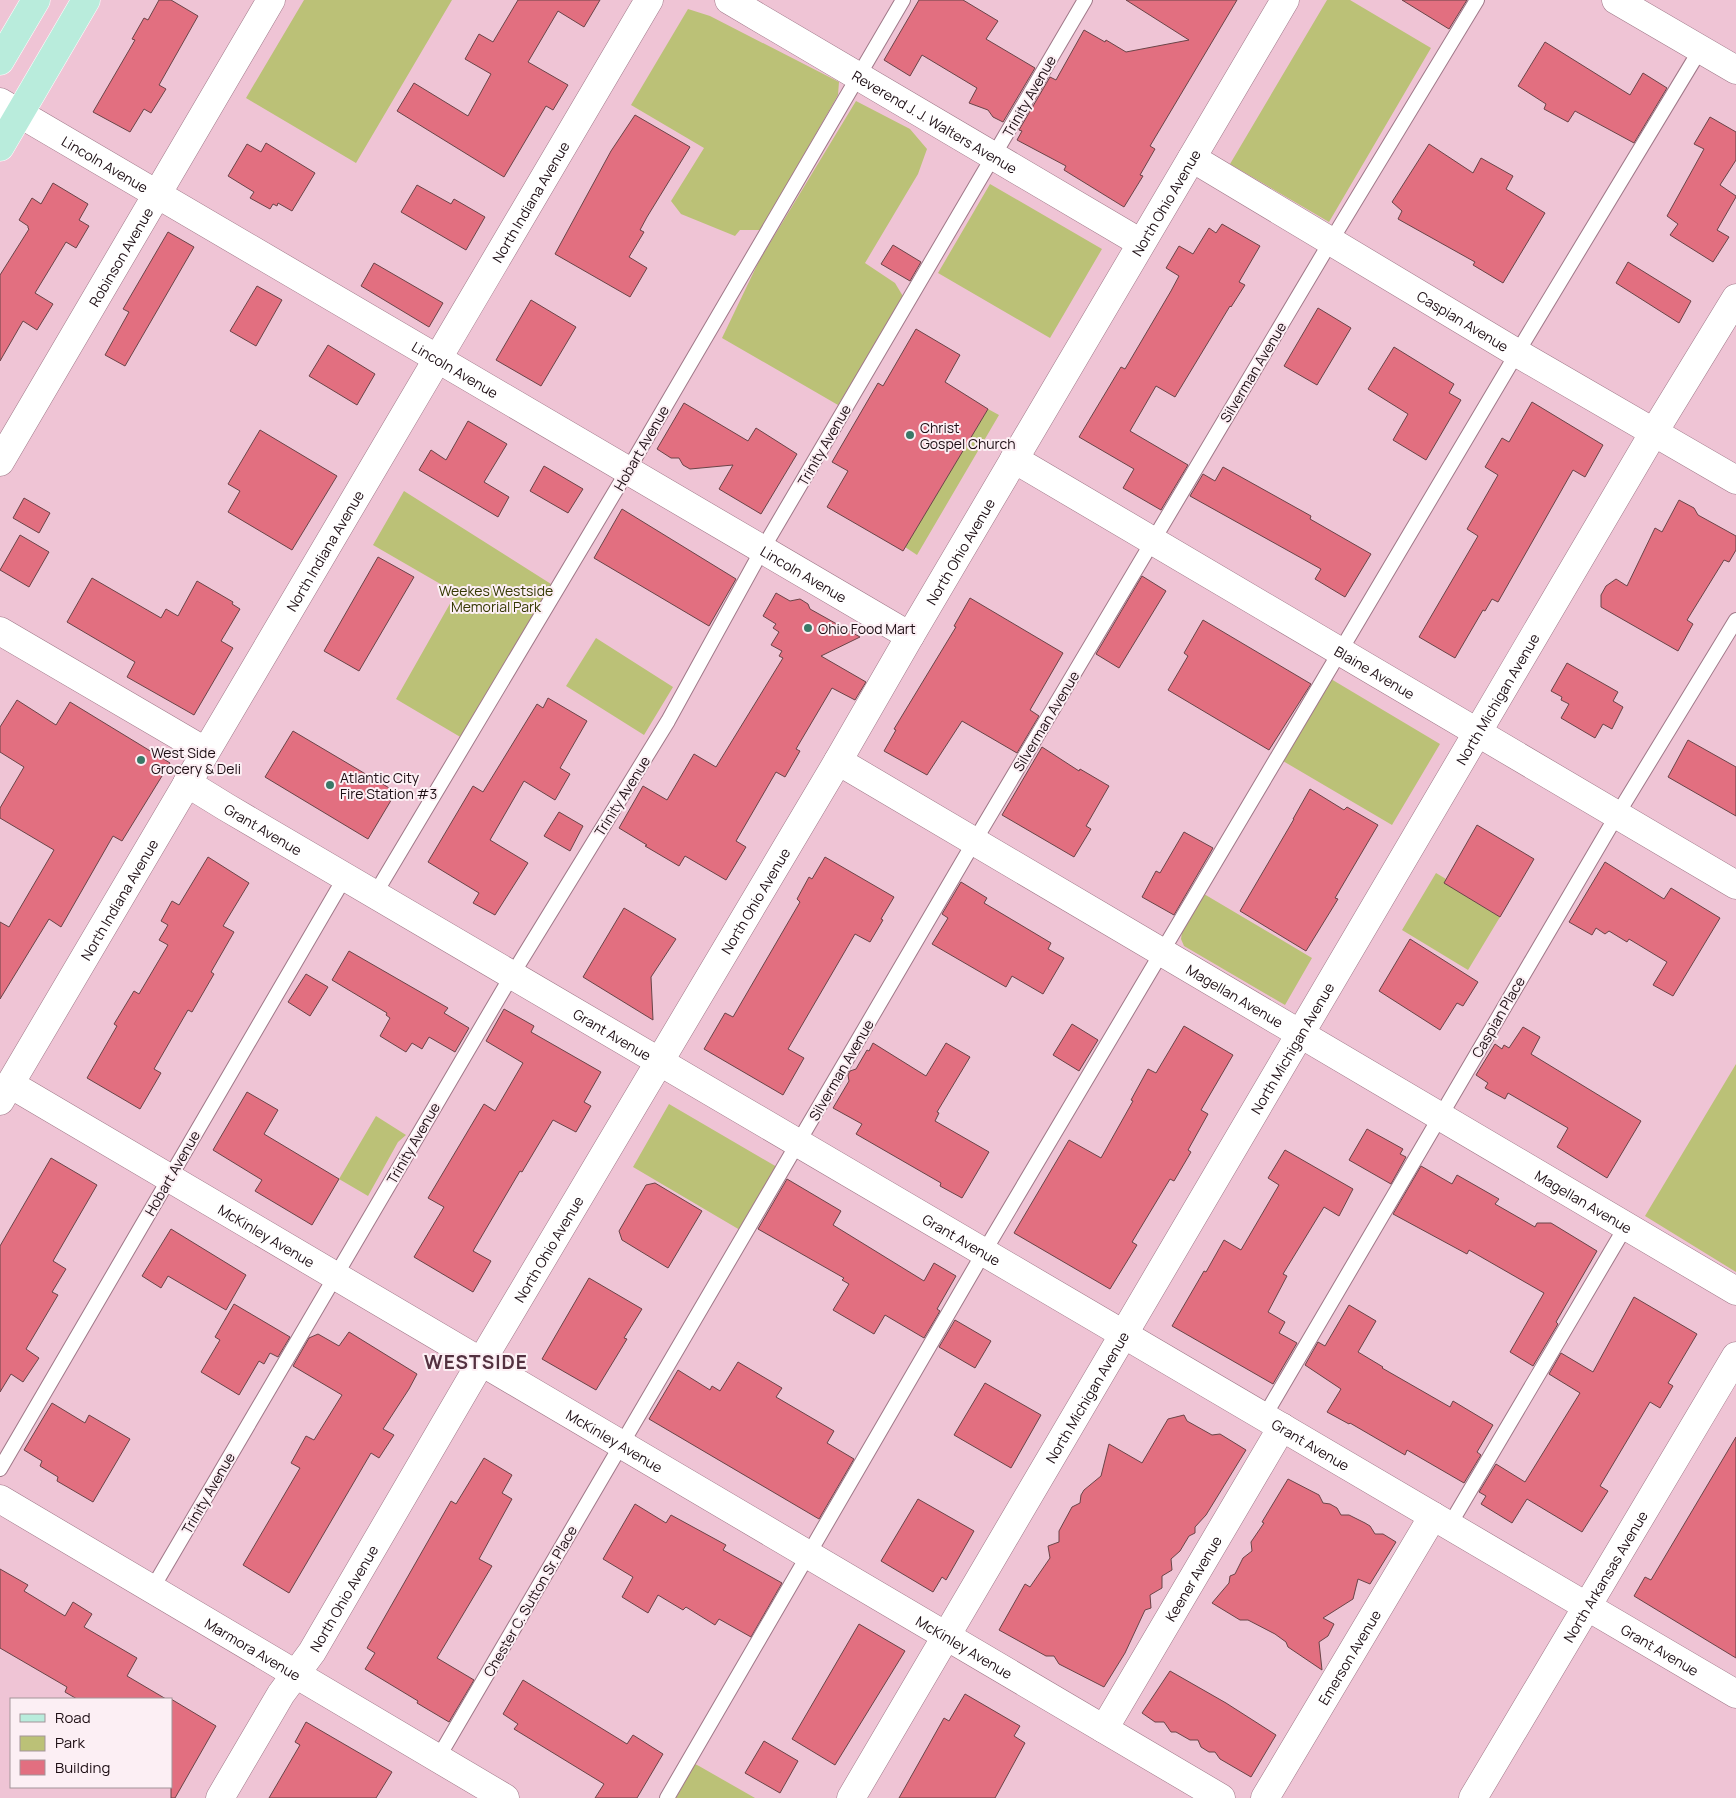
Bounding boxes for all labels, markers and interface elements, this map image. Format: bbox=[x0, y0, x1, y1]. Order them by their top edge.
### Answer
street label: Trinity Avenue bbox=[998, 52, 1060, 140]
street label: Reverend J. J. Walters Avenue bbox=[849, 65, 1021, 177]
street label: Lincoln Avenue bbox=[59, 131, 152, 196]
street label: North Indiana Avenue bbox=[487, 138, 573, 266]
street label: North Ohio Avenue bbox=[1127, 146, 1204, 259]
street label: Robinson Avenue bbox=[84, 204, 157, 310]
street label: Caspian Avenue bbox=[1414, 286, 1512, 355]
street label: Silverman Avenue bbox=[1216, 318, 1290, 426]
street label: Lincoln Avenue bbox=[409, 336, 502, 402]
street label: Trinity Avenue bbox=[793, 401, 855, 489]
street label: Hobart Avenue bbox=[609, 402, 673, 494]
place label: Christ Gospel Church bbox=[920, 418, 1016, 453]
marker: Christ Gospel Church bbox=[904, 429, 916, 441]
street label: North Indiana Avenue bbox=[281, 486, 368, 615]
street label: North Ohio Avenue bbox=[921, 495, 999, 608]
street label: Lincoln Avenue bbox=[757, 541, 850, 606]
park label: Weekes Westside Memorial Park bbox=[439, 581, 553, 616]
place label: Ohio Food Mart bbox=[818, 619, 916, 638]
marker: Ohio Food Mart bbox=[802, 622, 814, 634]
street label: North Michigan Avenue bbox=[1451, 630, 1543, 768]
street label: Blaine Avenue bbox=[1331, 641, 1419, 703]
street label: Silverman Avenue bbox=[1009, 667, 1083, 775]
place label: West Side Grocery & Deli bbox=[151, 743, 241, 778]
street label: Trinity Avenue bbox=[590, 752, 654, 840]
marker: West Side Grocery & Deli bbox=[135, 754, 147, 766]
place label: Atlantic City Fire Station #3 bbox=[340, 768, 437, 803]
marker: Atlantic City Fire Station #3 bbox=[324, 779, 336, 791]
street label: Grant Avenue bbox=[221, 799, 306, 859]
street label: North Indiana Avenue bbox=[76, 835, 162, 963]
street label: North Ohio Avenue bbox=[716, 844, 794, 957]
street label: Magellan Avenue bbox=[1183, 959, 1287, 1031]
street label: Caspian Place bbox=[1467, 973, 1529, 1061]
street label: North Michigan Avenue bbox=[1246, 979, 1338, 1117]
street label: Grant Avenue bbox=[570, 1004, 655, 1064]
street label: Silverman Avenue bbox=[804, 1016, 878, 1124]
street label: Trinity Avenue bbox=[382, 1099, 444, 1187]
street label: Hobart Avenue bbox=[140, 1127, 204, 1219]
street label: Magellan Avenue bbox=[1532, 1165, 1636, 1237]
street label: North Ohio Avenue bbox=[509, 1192, 587, 1306]
street label: McKinley Avenue bbox=[215, 1199, 318, 1271]
street label: Grant Avenue bbox=[919, 1209, 1004, 1269]
street label: North Michigan Avenue bbox=[1041, 1328, 1133, 1466]
district label: WESTSIDE bbox=[424, 1349, 528, 1375]
street label: McKinley Avenue bbox=[563, 1405, 666, 1476]
street label: Grant Avenue bbox=[1268, 1414, 1353, 1475]
street label: Trinity Avenue bbox=[177, 1449, 239, 1537]
street label: North Arkansas Avenue bbox=[1558, 1507, 1651, 1646]
street label: Chester C. Sutton Sr. Place bbox=[479, 1522, 581, 1680]
street label: Keener Avenue bbox=[1160, 1532, 1225, 1625]
street label: North Ohio Avenue bbox=[305, 1541, 382, 1655]
street label: Emerson Avenue bbox=[1313, 1606, 1385, 1708]
street label: McKinley Avenue bbox=[913, 1611, 1016, 1683]
street label: Marmora Avenue bbox=[202, 1613, 304, 1684]
street label: Grant Avenue bbox=[1618, 1619, 1702, 1680]
legend bbox=[10, 1698, 172, 1788]
text: Road bbox=[55, 1707, 91, 1728]
text: Park bbox=[55, 1732, 85, 1753]
text: Building bbox=[55, 1757, 110, 1778]

